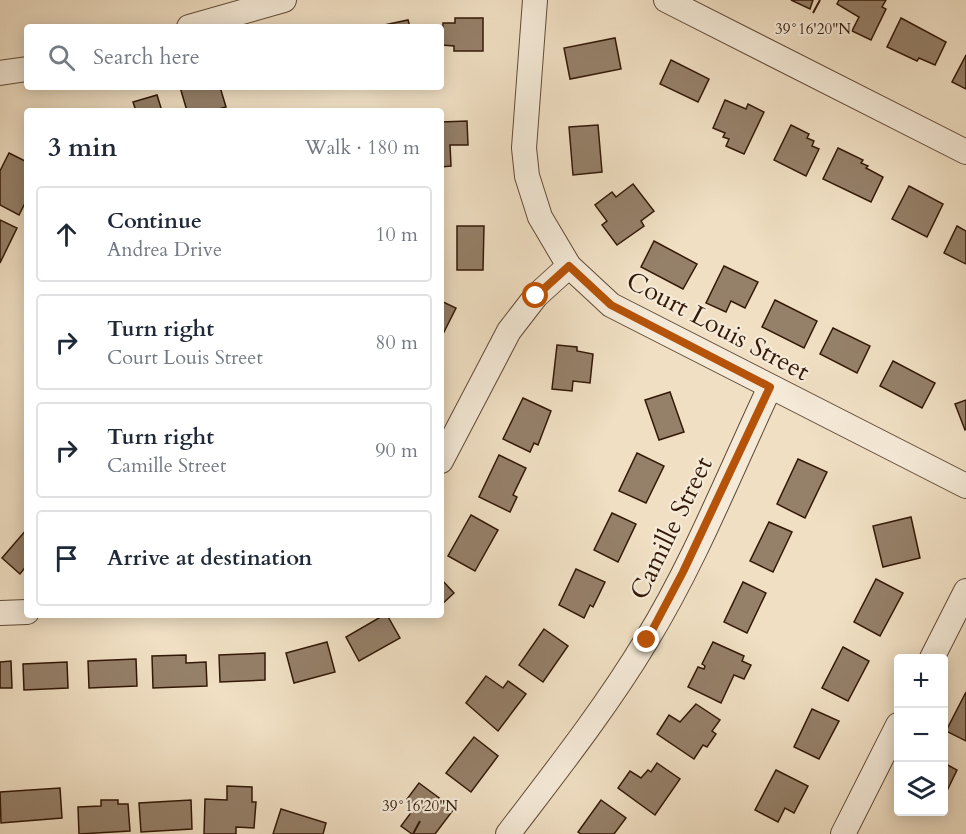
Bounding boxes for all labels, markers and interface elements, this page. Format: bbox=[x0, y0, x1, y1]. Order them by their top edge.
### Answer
text: 39°16'20"N bbox=[775, 19, 851, 39]
search box bbox=[24, 24, 444, 90]
icon: search bbox=[45, 41, 78, 74]
text: Search here bbox=[93, 42, 200, 72]
text: 3 min bbox=[48, 130, 117, 165]
text: Walk · 180 m bbox=[305, 134, 420, 161]
text: Continue bbox=[107, 206, 202, 236]
icon: ahead bbox=[50, 218, 83, 251]
text: 10 m bbox=[375, 221, 418, 248]
text: Andrea Drive bbox=[107, 236, 222, 263]
street label: Court Louis Street bbox=[620, 263, 816, 389]
route start bbox=[522, 282, 548, 308]
text: Turn right bbox=[107, 314, 214, 344]
icon: right bbox=[50, 326, 83, 359]
text: 80 m bbox=[375, 329, 418, 356]
text: Court Louis Street bbox=[107, 344, 263, 371]
text: Turn right bbox=[107, 422, 214, 452]
icon: right bbox=[50, 434, 83, 467]
text: 90 m bbox=[375, 437, 418, 464]
street label: Camille Street bbox=[621, 451, 721, 605]
text: Camille Street bbox=[107, 452, 226, 479]
icon: arrive bbox=[50, 542, 83, 575]
text: Arrive at destination bbox=[107, 543, 312, 573]
route end bbox=[633, 626, 659, 652]
map controls bbox=[894, 654, 948, 816]
button: + bbox=[894, 654, 948, 708]
button: − bbox=[894, 708, 948, 762]
button: layers bbox=[894, 762, 948, 816]
text: 39°16'20"N bbox=[382, 796, 458, 816]

